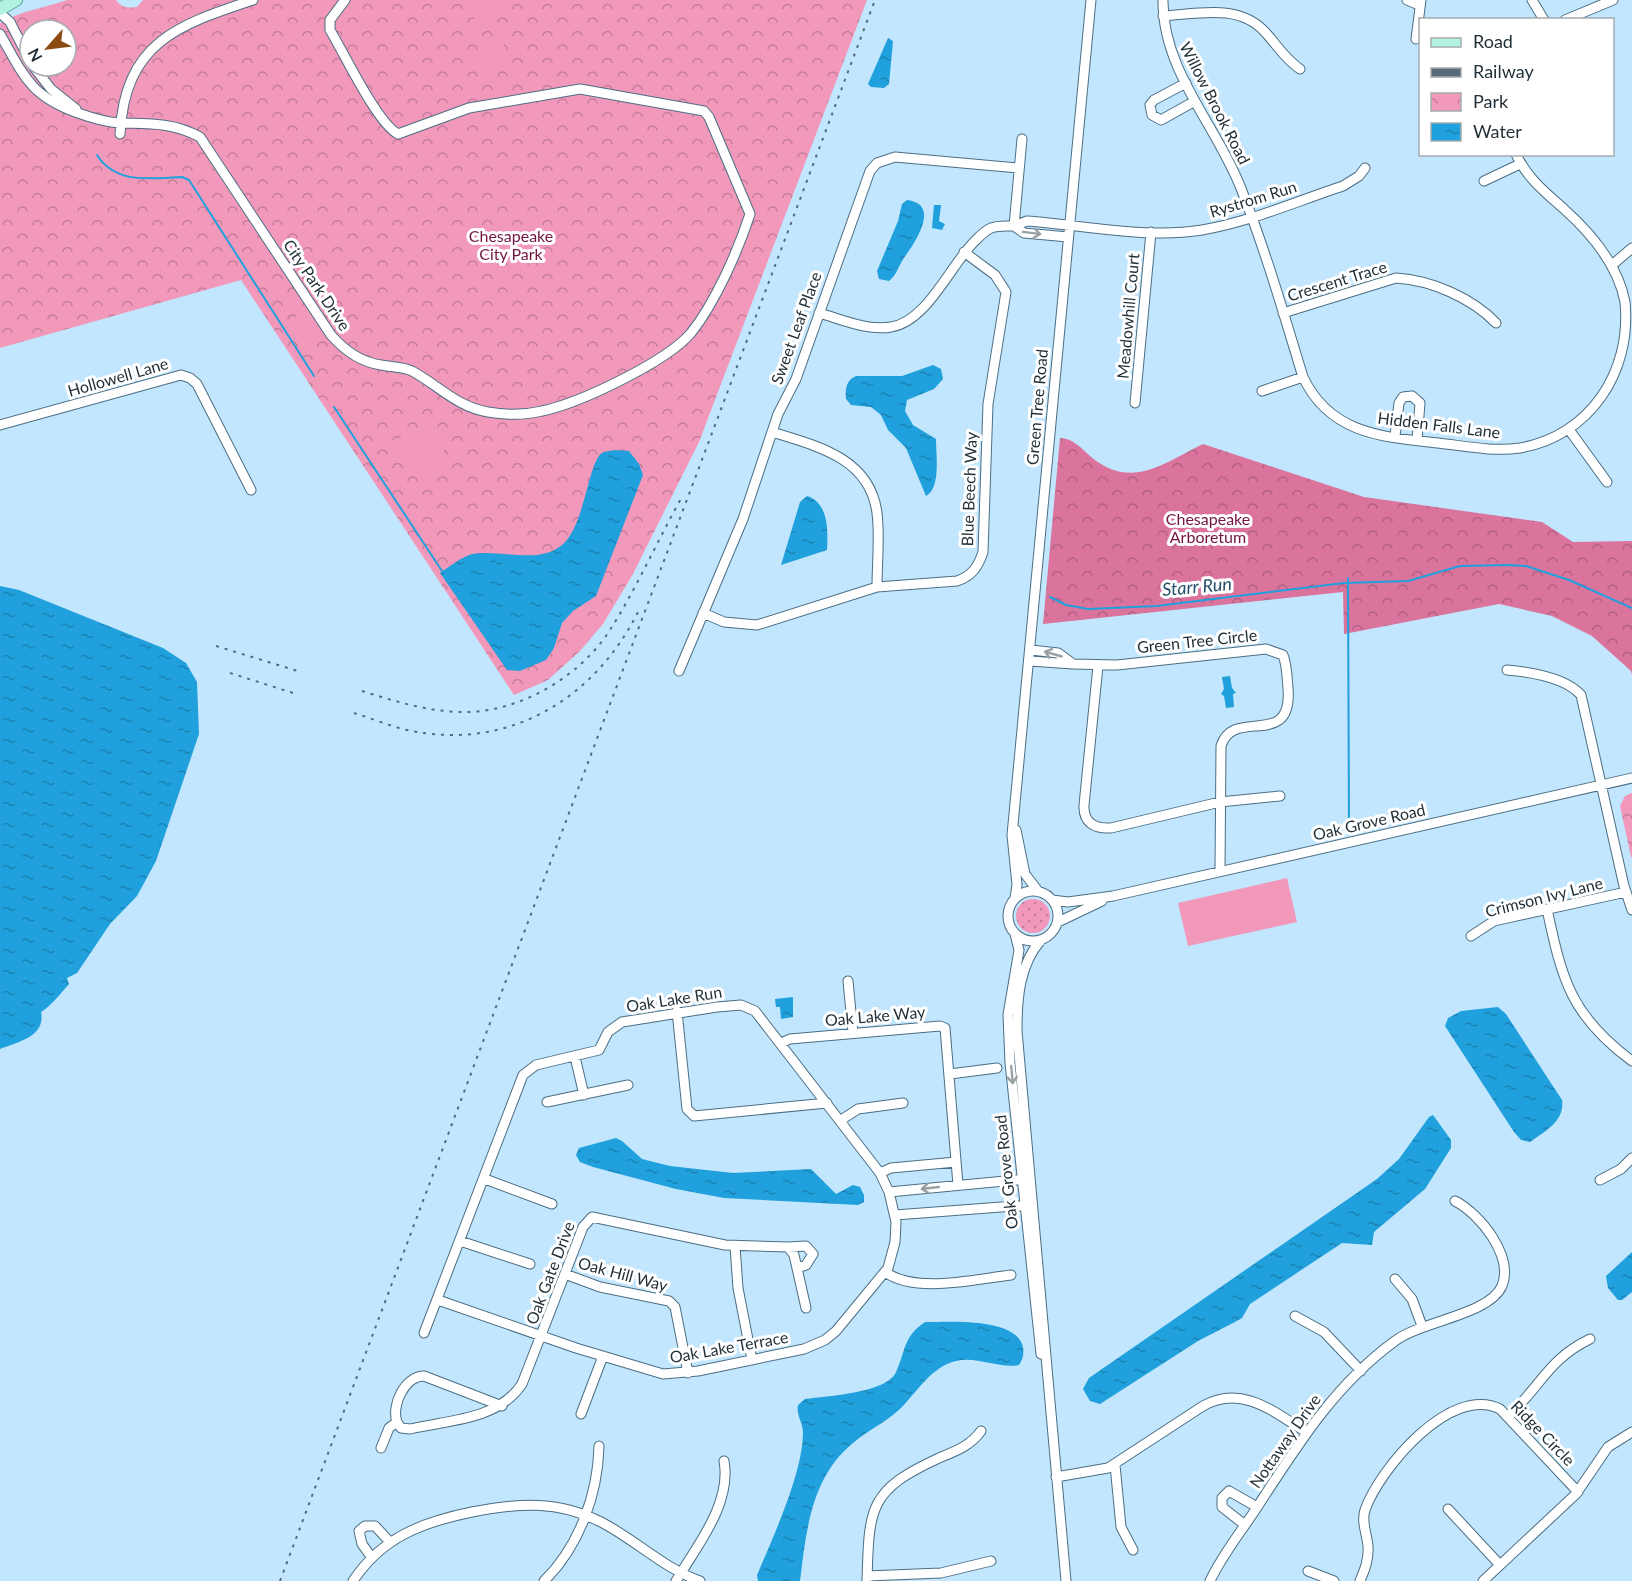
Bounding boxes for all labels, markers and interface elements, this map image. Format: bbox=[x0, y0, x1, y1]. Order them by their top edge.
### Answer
north arrow bbox=[18, 18, 78, 78]
legend bbox=[1419, 18, 1614, 156]
text: Road bbox=[1473, 30, 1513, 52]
street label: Willow Brook Road bbox=[1176, 38, 1254, 167]
text: N bbox=[23, 45, 46, 65]
text: Railway bbox=[1473, 60, 1534, 82]
text: Park bbox=[1473, 90, 1509, 112]
text: Water bbox=[1473, 120, 1522, 142]
street label: Rystrom Run bbox=[1207, 176, 1299, 221]
park label: Chesapeake City Park bbox=[469, 226, 553, 263]
one-way arrow bbox=[1022, 228, 1041, 239]
street label: City Park Drive bbox=[280, 236, 355, 334]
street label: Meadowhill Court bbox=[1113, 252, 1142, 380]
street label: Crescent Trace bbox=[1285, 256, 1389, 305]
street label: Sweet Leaf Place bbox=[766, 269, 825, 387]
street label: Green Tree Road bbox=[1022, 348, 1051, 466]
street label: Hollowell Lane bbox=[65, 353, 170, 400]
street label: Hidden Falls Lane bbox=[1377, 408, 1501, 441]
street label: Blue Beech Way bbox=[957, 431, 980, 547]
park label: Chesapeake Arboretum bbox=[1166, 509, 1250, 546]
water label: Starr Run bbox=[1161, 572, 1233, 600]
street label: Green Tree Circle bbox=[1136, 625, 1258, 656]
one-way arrow bbox=[1044, 648, 1063, 659]
street label: Oak Grove Road bbox=[1311, 799, 1427, 844]
street label: Crimson Ivy Lane bbox=[1483, 873, 1605, 920]
street label: Oak Lake Run bbox=[625, 982, 723, 1015]
street label: Oak Lake Way bbox=[824, 1002, 927, 1029]
one-way arrow bbox=[1007, 1064, 1018, 1084]
street label: Oak Grove Road bbox=[990, 1114, 1021, 1230]
one-way arrow bbox=[920, 1183, 940, 1194]
street label: Oak Gate Drive bbox=[521, 1219, 578, 1327]
street label: Oak Hill Way bbox=[576, 1252, 671, 1295]
street label: Oak Lake Terrace bbox=[668, 1327, 790, 1366]
street label: Nottaway Drive bbox=[1245, 1390, 1324, 1491]
street label: Ridge Circle bbox=[1508, 1396, 1579, 1469]

